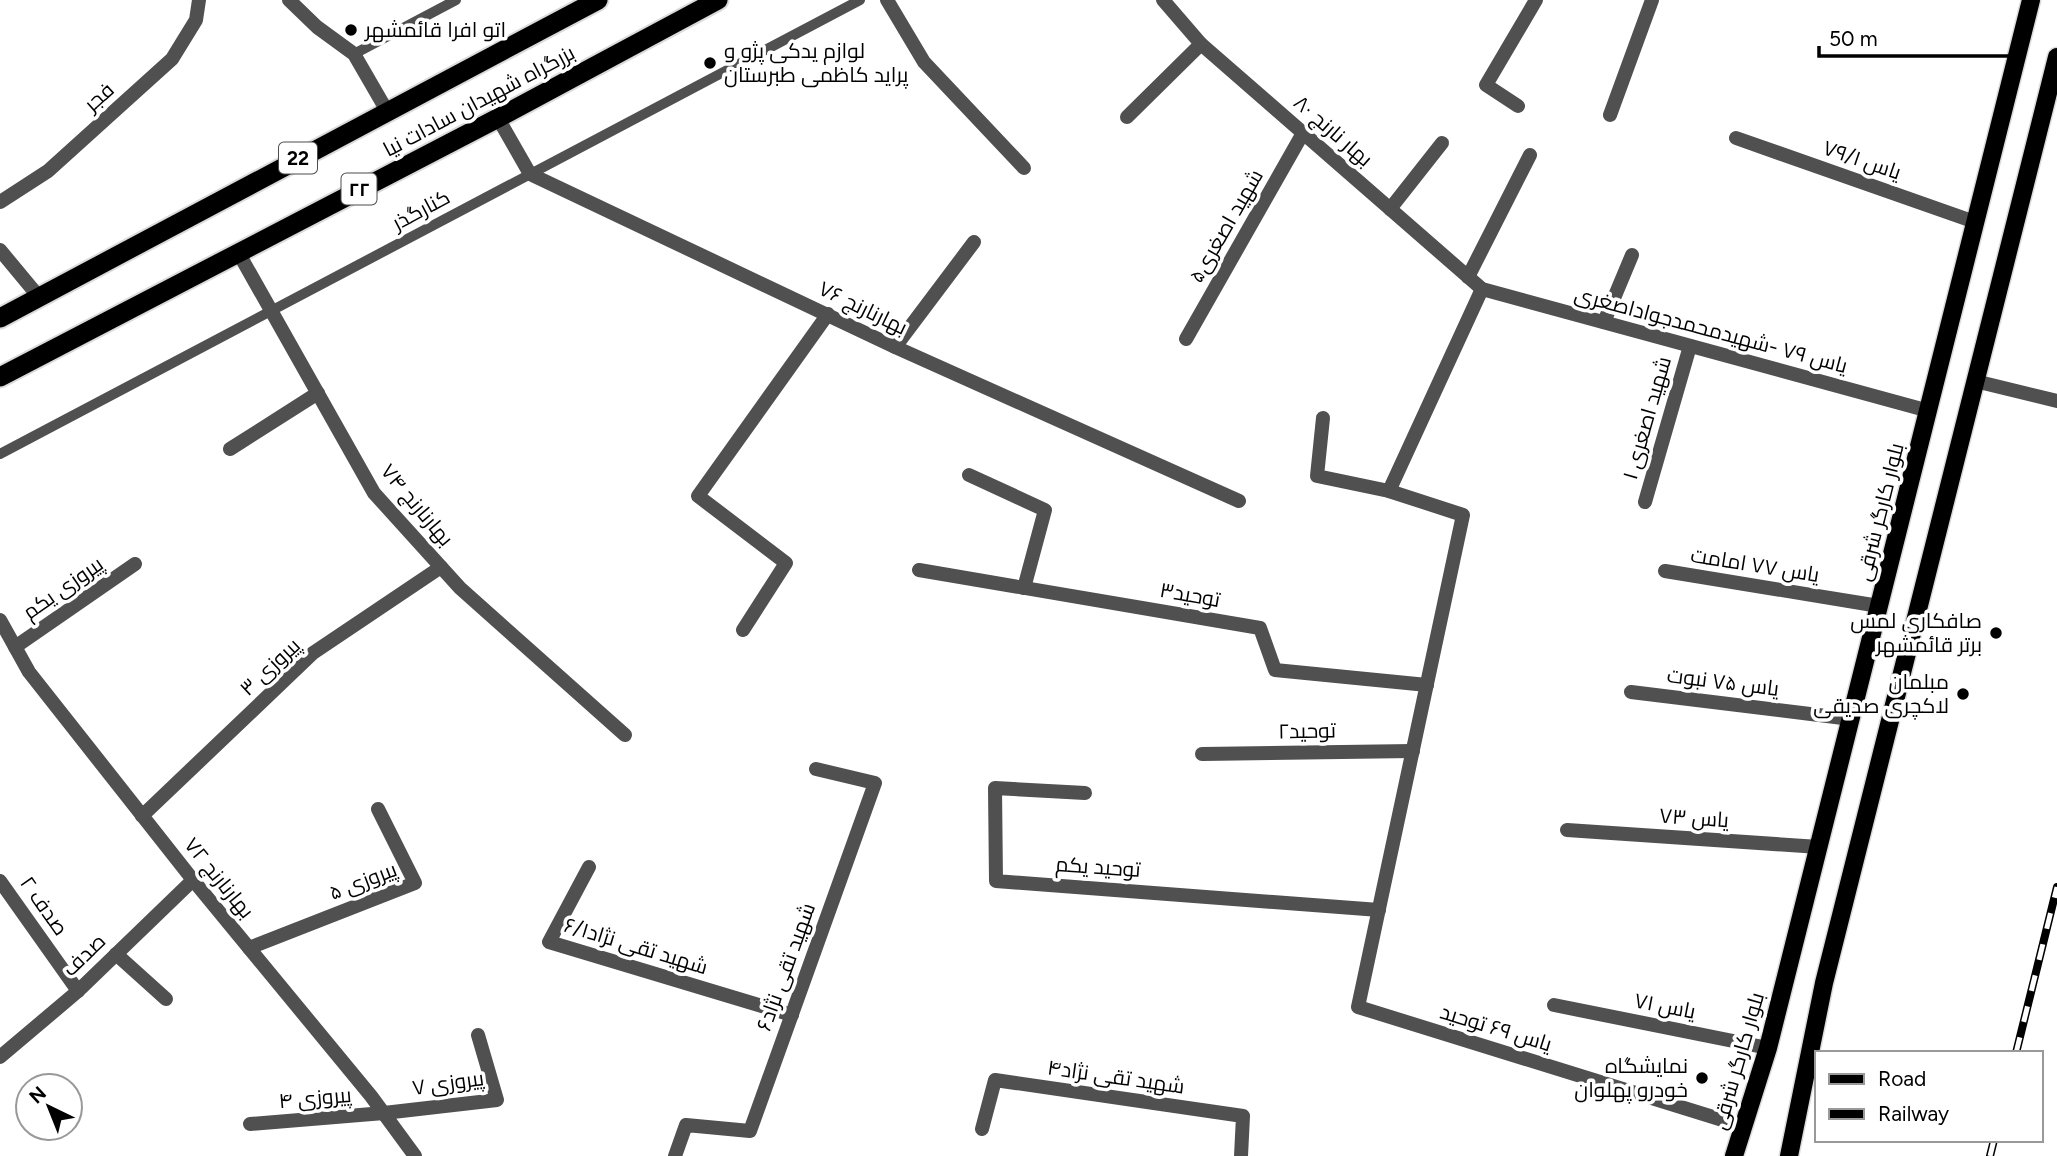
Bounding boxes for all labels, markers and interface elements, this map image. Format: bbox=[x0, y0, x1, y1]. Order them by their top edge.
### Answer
scale bar bbox=[1819, 14, 2013, 58]
place label: اتو افرا قائمشهر bbox=[364, 17, 506, 43]
marker: اتو افرا قائمشهر bbox=[343, 22, 359, 38]
text: 50 m bbox=[1829, 26, 1878, 51]
place label: لوازم یدکی پژو و پراید کاظمی طبرستان bbox=[724, 38, 909, 89]
street label: بزرگراه شهیدان سادات نیا bbox=[379, 39, 579, 163]
marker: لوازم یدکی پژو و پراید کاظمی طبرستان bbox=[702, 55, 718, 71]
street label: فجر bbox=[78, 77, 119, 117]
street label: بهار نارنج ۸۰ bbox=[1288, 90, 1378, 173]
street label: یاس ۷۹/۱ bbox=[1819, 135, 1905, 186]
road number: 22 bbox=[279, 142, 317, 174]
street label: شهید اصغری۵ bbox=[1183, 165, 1269, 287]
road number: ۲۲ bbox=[342, 174, 376, 204]
street label: کنارگذر bbox=[387, 184, 454, 236]
street label: بهارنارنج ۷۶ bbox=[814, 275, 912, 342]
street label: یاس ۷۹ -شهیدمحمدجواداصغری bbox=[1572, 281, 1851, 379]
street label: شهید اصغری ۱ bbox=[1617, 353, 1677, 483]
street label: بلوار کارگر شرقی bbox=[1850, 440, 1910, 584]
street label: بهارنارنج ۷۴ bbox=[374, 459, 459, 552]
street label: یاس ۷۷ امامت bbox=[1689, 542, 1822, 588]
street label: پیروزی یکم bbox=[18, 551, 109, 626]
street label: توحید۳ bbox=[1158, 577, 1223, 612]
place label: صافکاری لمس برتر قائمشهر bbox=[1850, 608, 1982, 658]
marker: صافکاری لمس برتر قائمشهر bbox=[1988, 625, 2004, 641]
street label: پیروزی ۳ bbox=[234, 632, 307, 702]
street label: یاس ۷۵ نبوت bbox=[1665, 662, 1781, 702]
place label: مبلمان لاکچری صدیقی bbox=[1813, 669, 1949, 720]
marker: مبلمان لاکچری صدیقی bbox=[1955, 686, 1971, 702]
street label: توحید۲ bbox=[1278, 717, 1337, 744]
street label: یاس ۷۳ bbox=[1658, 803, 1730, 833]
street label: بهارنارنج ۷۲ bbox=[178, 832, 260, 924]
street label: توحید یکم bbox=[1054, 851, 1142, 884]
street label: پیروزی ۵ bbox=[325, 856, 401, 907]
street label: صدف ۲ bbox=[15, 871, 74, 940]
street label: شهید تقی نژاد۶ bbox=[751, 899, 821, 1035]
street label: شهید تقی نژاد۶/۱ bbox=[561, 912, 711, 980]
street label: صدف bbox=[57, 928, 110, 981]
street label: یاس ۷۱ bbox=[1632, 987, 1698, 1025]
street label: بلوار کارگر شرقی bbox=[1706, 989, 1770, 1133]
street label: یاس ۶۹ توحید bbox=[1437, 999, 1555, 1057]
legend bbox=[1815, 1051, 2043, 1142]
place label: نمایشگاه خودرو پهلوان bbox=[1574, 1053, 1688, 1104]
street label: شهید تقی نژاد۴ bbox=[1046, 1055, 1186, 1099]
street label: پیروزی ۷ bbox=[410, 1065, 486, 1102]
text: Road bbox=[1878, 1066, 1926, 1091]
marker: نمایشگاه خودرو پهلوان bbox=[1694, 1070, 1710, 1086]
north arrow bbox=[14, 1072, 84, 1142]
text: N bbox=[25, 1082, 51, 1108]
street label: پیروزی ۴ bbox=[277, 1082, 353, 1115]
text: Railway bbox=[1878, 1101, 1949, 1126]

